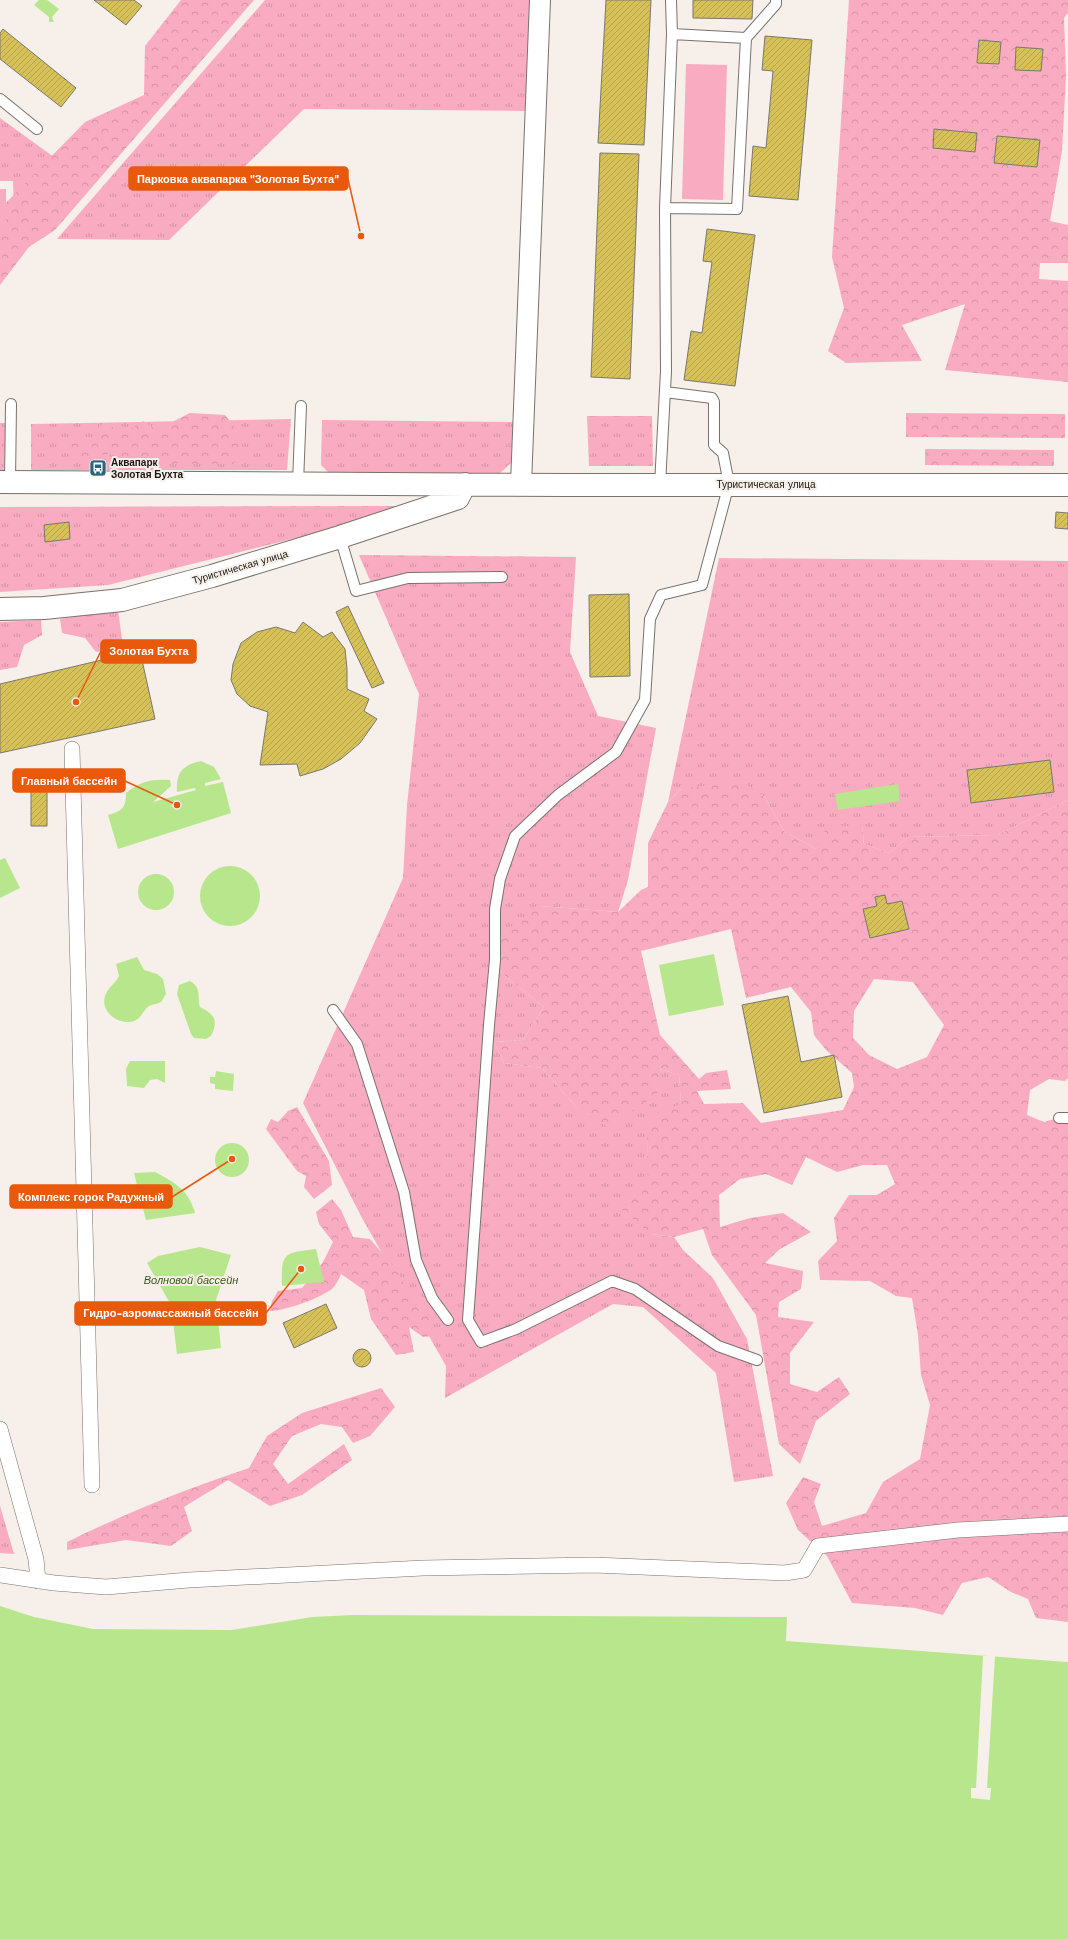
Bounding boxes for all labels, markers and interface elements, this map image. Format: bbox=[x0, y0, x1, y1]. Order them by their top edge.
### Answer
callout: Парковка аквапарка "Золотая Бухта" bbox=[129, 167, 348, 190]
text: Парковка аквапарка "Золотая Бухта" bbox=[137, 173, 339, 186]
place label: Аквапарк Золотая Бухта bbox=[111, 457, 184, 480]
bus stop icon: Аквапарк Золотая Бухта bbox=[88, 458, 108, 478]
street label: Туристическая улица bbox=[717, 479, 816, 490]
street label: Туристическая улица bbox=[191, 548, 290, 586]
callout: Золотая Бухта bbox=[101, 640, 196, 663]
text: Золотая Бухта bbox=[109, 645, 190, 658]
callout: Главный бассейн bbox=[13, 769, 125, 792]
text: Главный бассейн bbox=[21, 775, 117, 788]
callout: Комплекс горок Радужный bbox=[10, 1185, 172, 1208]
text: Комплекс горок Радужный bbox=[18, 1191, 164, 1204]
water label: Волновой бассейн bbox=[144, 1274, 238, 1287]
callout: Гидро-аэромассажный бассейн bbox=[75, 1302, 266, 1325]
text: Гидро-аэромассажный бассейн bbox=[83, 1307, 259, 1320]

